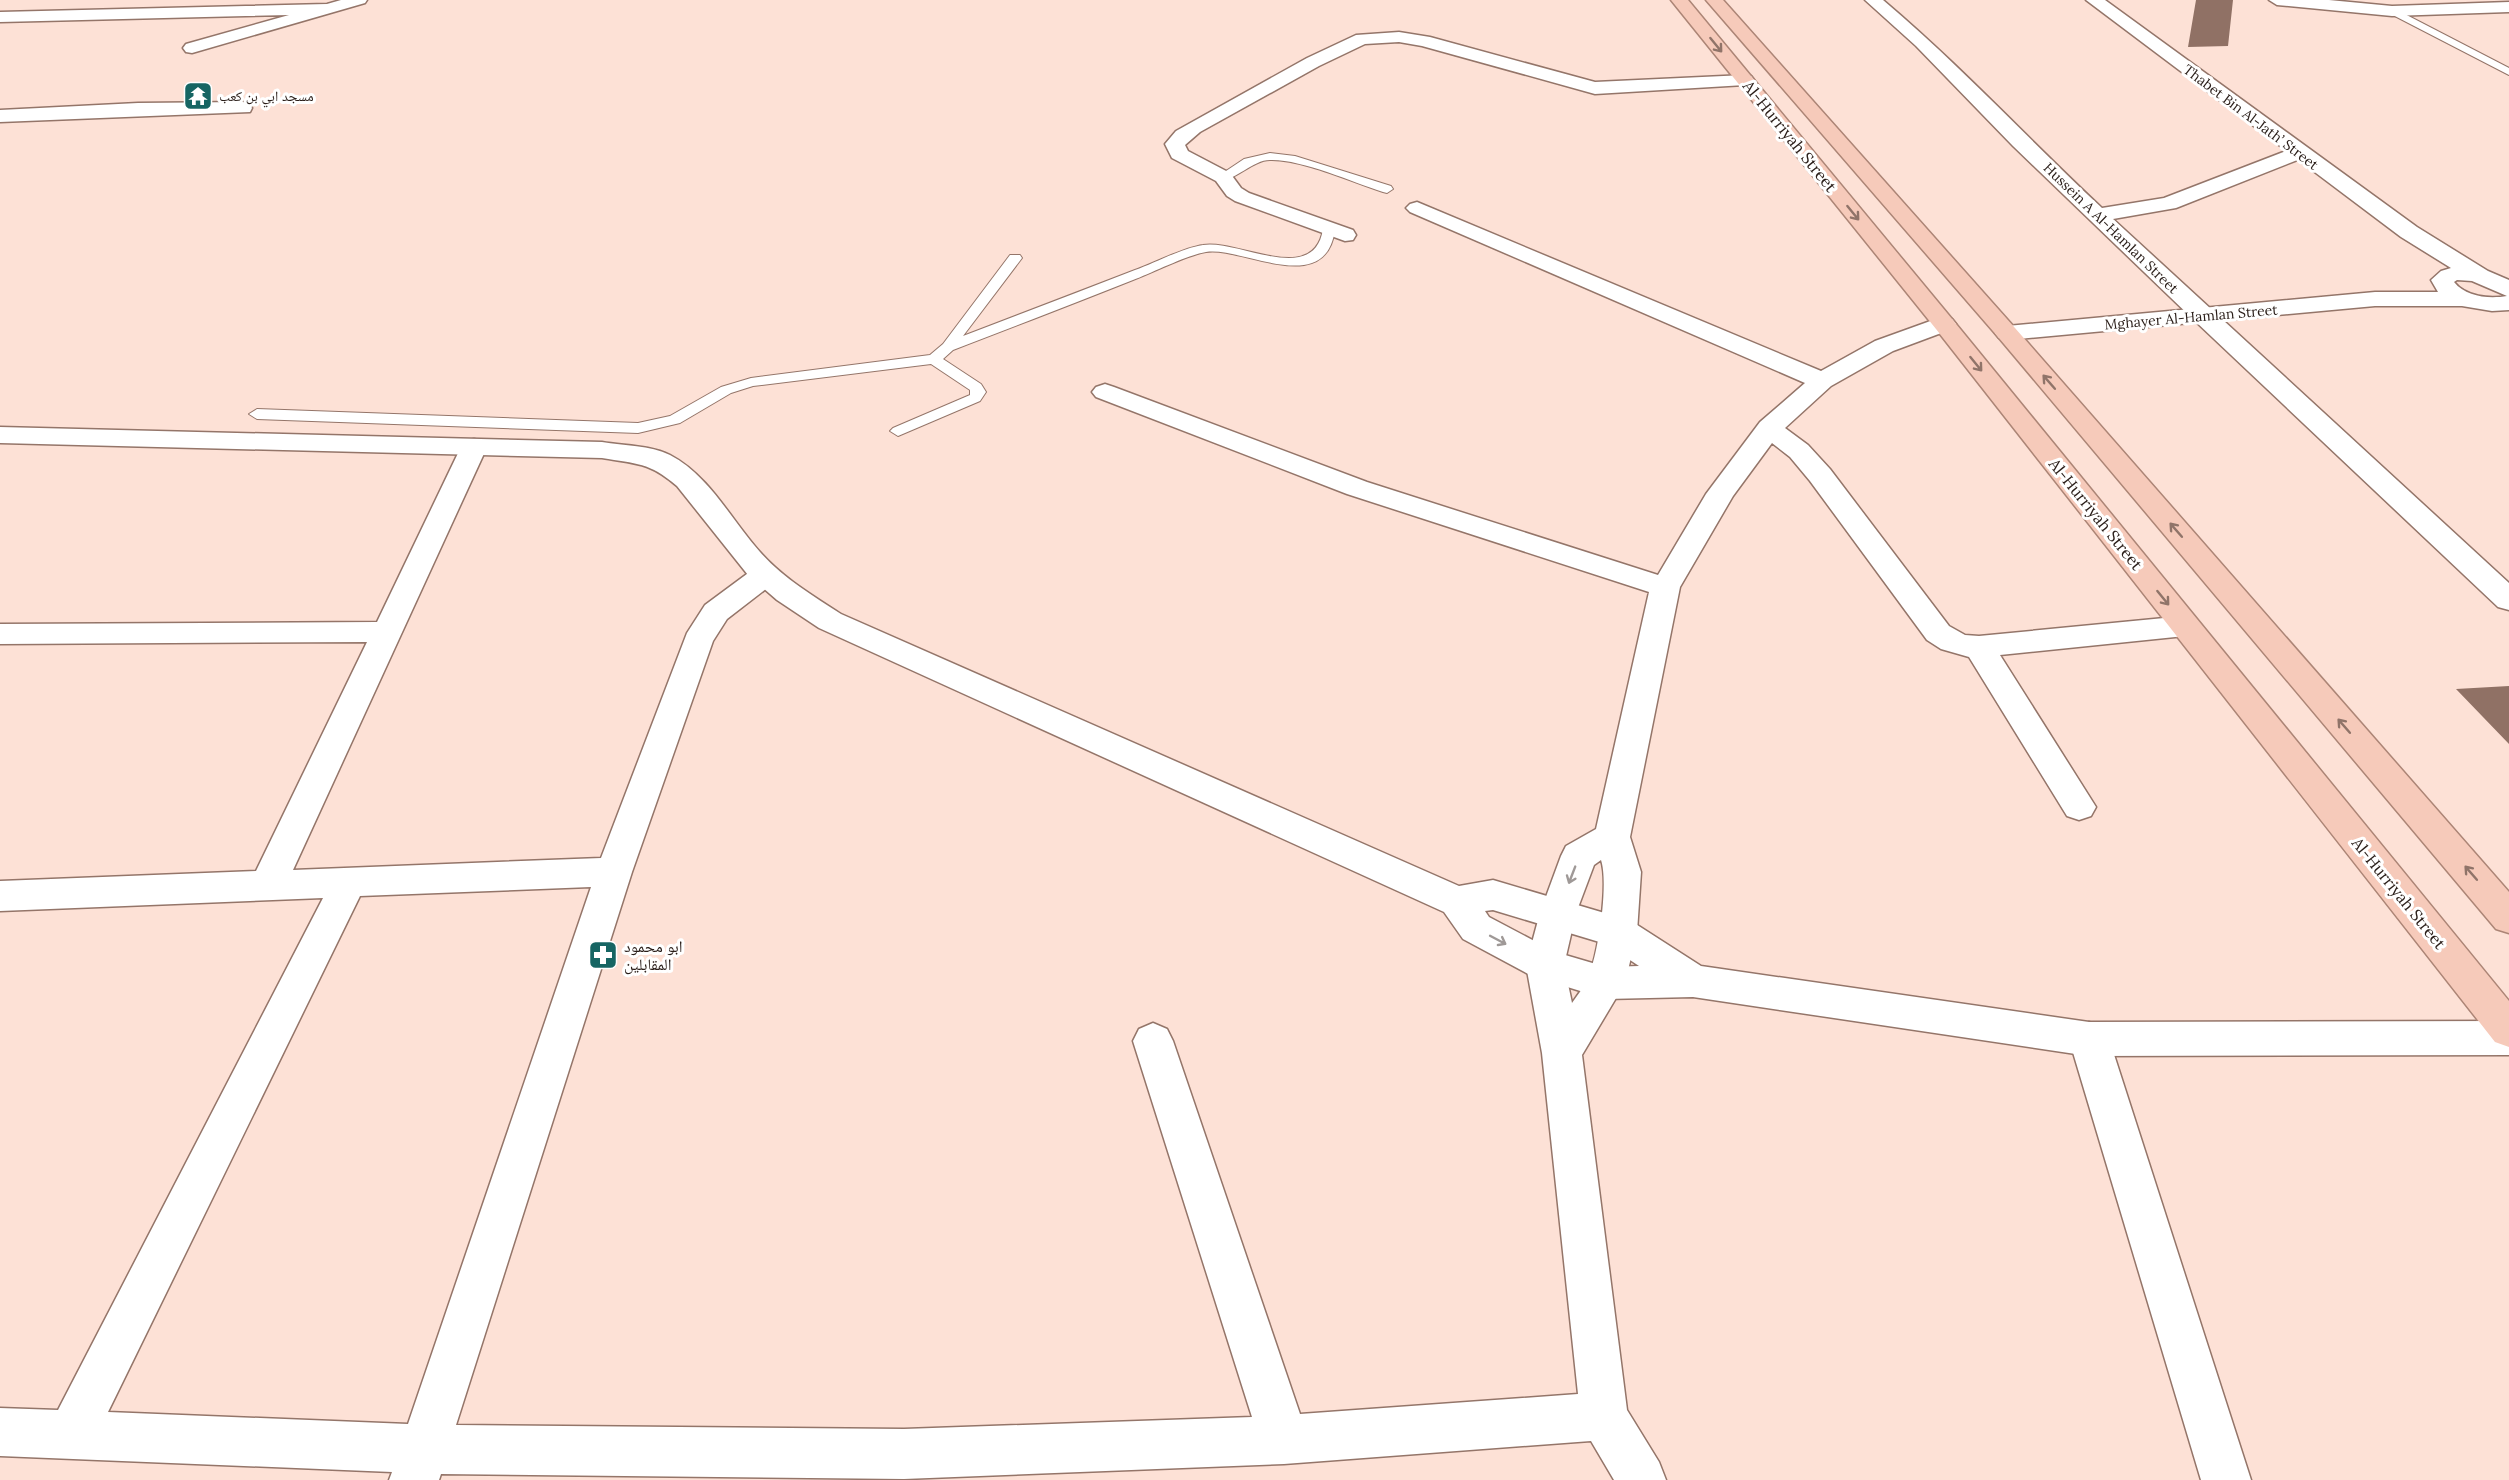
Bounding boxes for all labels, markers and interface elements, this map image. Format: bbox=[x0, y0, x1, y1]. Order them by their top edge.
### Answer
one-way arrow bbox=[1710, 37, 1723, 53]
street label: Thabet Bin Al-Jath’ Street bbox=[2180, 60, 2323, 174]
street label: Al-Hurriyah Street bbox=[1738, 75, 1842, 196]
temple icon: مسجد ابي بن كعب bbox=[182, 80, 214, 112]
place label: مسجد ابي بن كعب bbox=[219, 87, 314, 108]
street label: Hussein A Al-Hamlan Street bbox=[2040, 159, 2183, 298]
one-way arrow bbox=[1846, 204, 1859, 220]
street label: Mghayer Al-Hamlan Street bbox=[2104, 300, 2279, 334]
one-way arrow bbox=[1970, 356, 1983, 372]
one-way arrow bbox=[2042, 374, 2055, 390]
street label: Al-Hurriyah Street bbox=[2044, 453, 2148, 574]
one-way arrow bbox=[2169, 523, 2183, 538]
one-way arrow bbox=[2157, 590, 2170, 606]
one-way arrow bbox=[2337, 718, 2351, 733]
street label: Al-Hurriyah Street bbox=[2347, 832, 2451, 953]
one-way arrow bbox=[1566, 865, 1577, 884]
one-way arrow bbox=[2464, 866, 2478, 881]
one-way arrow bbox=[1489, 934, 1506, 946]
place label: ابو محمود المقابلين bbox=[624, 936, 683, 975]
pharmacy icon: ابو محمود المقابلين bbox=[587, 939, 619, 971]

